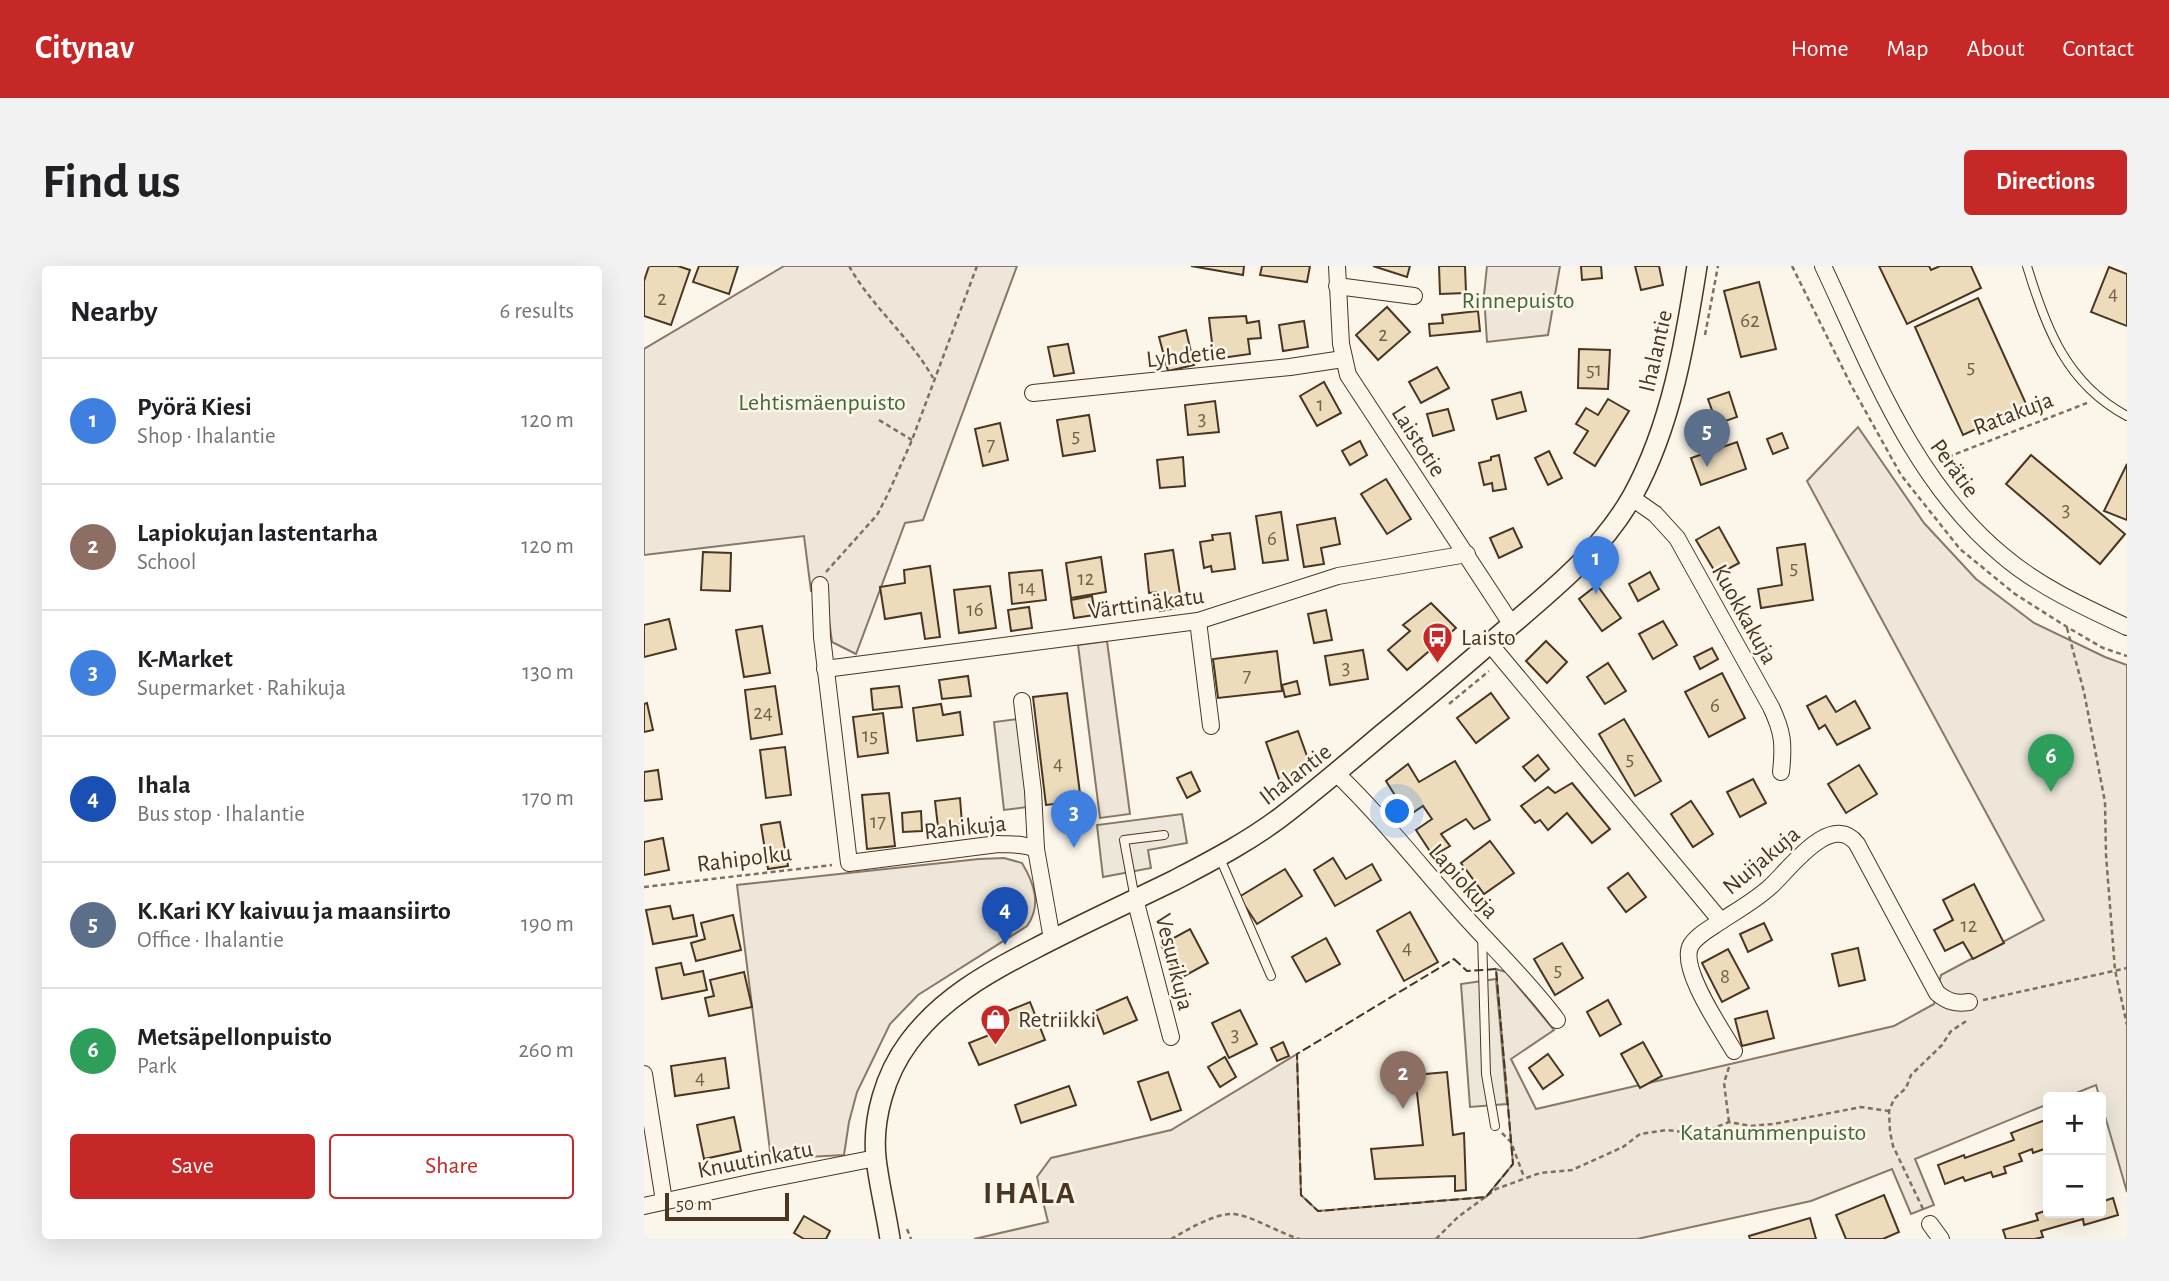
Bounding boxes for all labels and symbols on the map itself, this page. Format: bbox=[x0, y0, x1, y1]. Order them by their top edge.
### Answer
house number: 4 bbox=[2108, 283, 2118, 304]
house number: 2 bbox=[657, 288, 667, 309]
park label: Rinnepuisto bbox=[1462, 289, 1574, 313]
street label: Ihalantie bbox=[1635, 308, 1677, 395]
house number: 62 bbox=[1740, 310, 1760, 331]
house number: 2 bbox=[1378, 324, 1388, 345]
street label: Lyhdetie bbox=[1145, 340, 1227, 372]
house number: 5 bbox=[1967, 356, 1975, 377]
house number: 51 bbox=[1586, 359, 1602, 380]
street label: Ratakuja bbox=[1970, 388, 2057, 440]
park label: Lehtismäenpuisto bbox=[738, 391, 906, 415]
house number: 1 bbox=[1316, 394, 1324, 415]
street label: Laistotie bbox=[1386, 402, 1450, 481]
house number: 3 bbox=[1198, 408, 1206, 429]
pin: 5 bbox=[1684, 409, 1730, 467]
house number: 5 bbox=[1072, 425, 1080, 446]
house number: 7 bbox=[987, 434, 996, 455]
street label: Perätie bbox=[1925, 435, 1983, 502]
house number: 3 bbox=[2062, 499, 2070, 520]
house number: 6 bbox=[1267, 528, 1277, 549]
pin: 1 bbox=[1573, 536, 1619, 594]
house number: 5 bbox=[1790, 557, 1798, 578]
street label: Kuokkakuja bbox=[1707, 561, 1781, 668]
house number: 12 bbox=[1078, 568, 1094, 589]
house number: 14 bbox=[1018, 577, 1036, 598]
street label: Värttinäkatu bbox=[1087, 584, 1206, 624]
house number: 16 bbox=[966, 599, 984, 620]
bus stop icon: Laisto bbox=[1421, 620, 1455, 664]
place label: Laisto bbox=[1461, 626, 1516, 650]
house number: 3 bbox=[1342, 657, 1350, 678]
house number: 7 bbox=[1243, 665, 1252, 686]
house number: 6 bbox=[1710, 695, 1720, 716]
house number: 24 bbox=[753, 702, 773, 723]
house number: 15 bbox=[862, 725, 878, 746]
pin: 6 bbox=[2028, 734, 2074, 792]
street label: Ihalantie bbox=[1255, 740, 1336, 810]
house number: 5 bbox=[1626, 748, 1634, 769]
house number: 4 bbox=[1053, 753, 1063, 774]
pin: 3 bbox=[1051, 790, 1097, 848]
your location bbox=[1380, 794, 1414, 828]
house number: 17 bbox=[870, 811, 886, 832]
street label: Rahikuja bbox=[923, 812, 1008, 844]
street label: Nuijakuja bbox=[1719, 822, 1805, 900]
street label: Lapiokuja bbox=[1424, 840, 1503, 924]
street label: Rahipolku bbox=[695, 841, 793, 877]
pin: 4 bbox=[982, 887, 1028, 945]
street label: Vesurikuja bbox=[1150, 911, 1198, 1013]
house number: 12 bbox=[1961, 915, 1977, 936]
house number: 4 bbox=[1402, 937, 1412, 958]
house number: 5 bbox=[1554, 959, 1562, 980]
house number: 8 bbox=[1720, 966, 1730, 987]
shop icon: Retriikki bbox=[978, 1002, 1012, 1046]
place label: Retriikki bbox=[1018, 1008, 1096, 1032]
house number: 3 bbox=[1231, 1024, 1239, 1045]
pin: 2 bbox=[1380, 1051, 1426, 1109]
house number: 4 bbox=[695, 1067, 705, 1088]
park label: Katanummenpuisto bbox=[1680, 1121, 1866, 1145]
street label: Knuutinkatu bbox=[695, 1137, 815, 1183]
district label: IHALA bbox=[983, 1177, 1077, 1209]
scale bar bbox=[665, 1190, 789, 1222]

